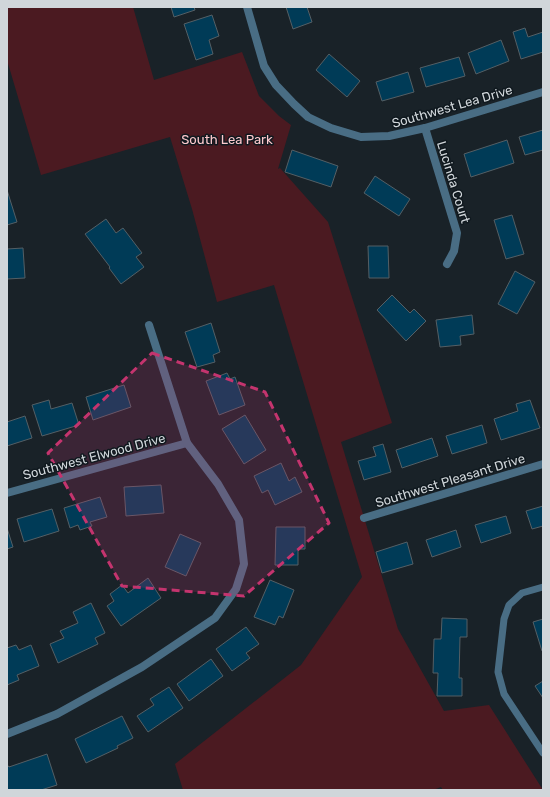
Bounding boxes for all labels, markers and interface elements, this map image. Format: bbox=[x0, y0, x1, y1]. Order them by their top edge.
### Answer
street label: Southwest Lea Drive bbox=[390, 82, 514, 131]
park label: South Lea Park bbox=[181, 132, 273, 147]
street label: Lucinda Court bbox=[434, 139, 473, 225]
street label: Southwest Elwood Drive bbox=[21, 430, 167, 483]
street label: Southwest Pleasant Drive bbox=[373, 451, 527, 510]

